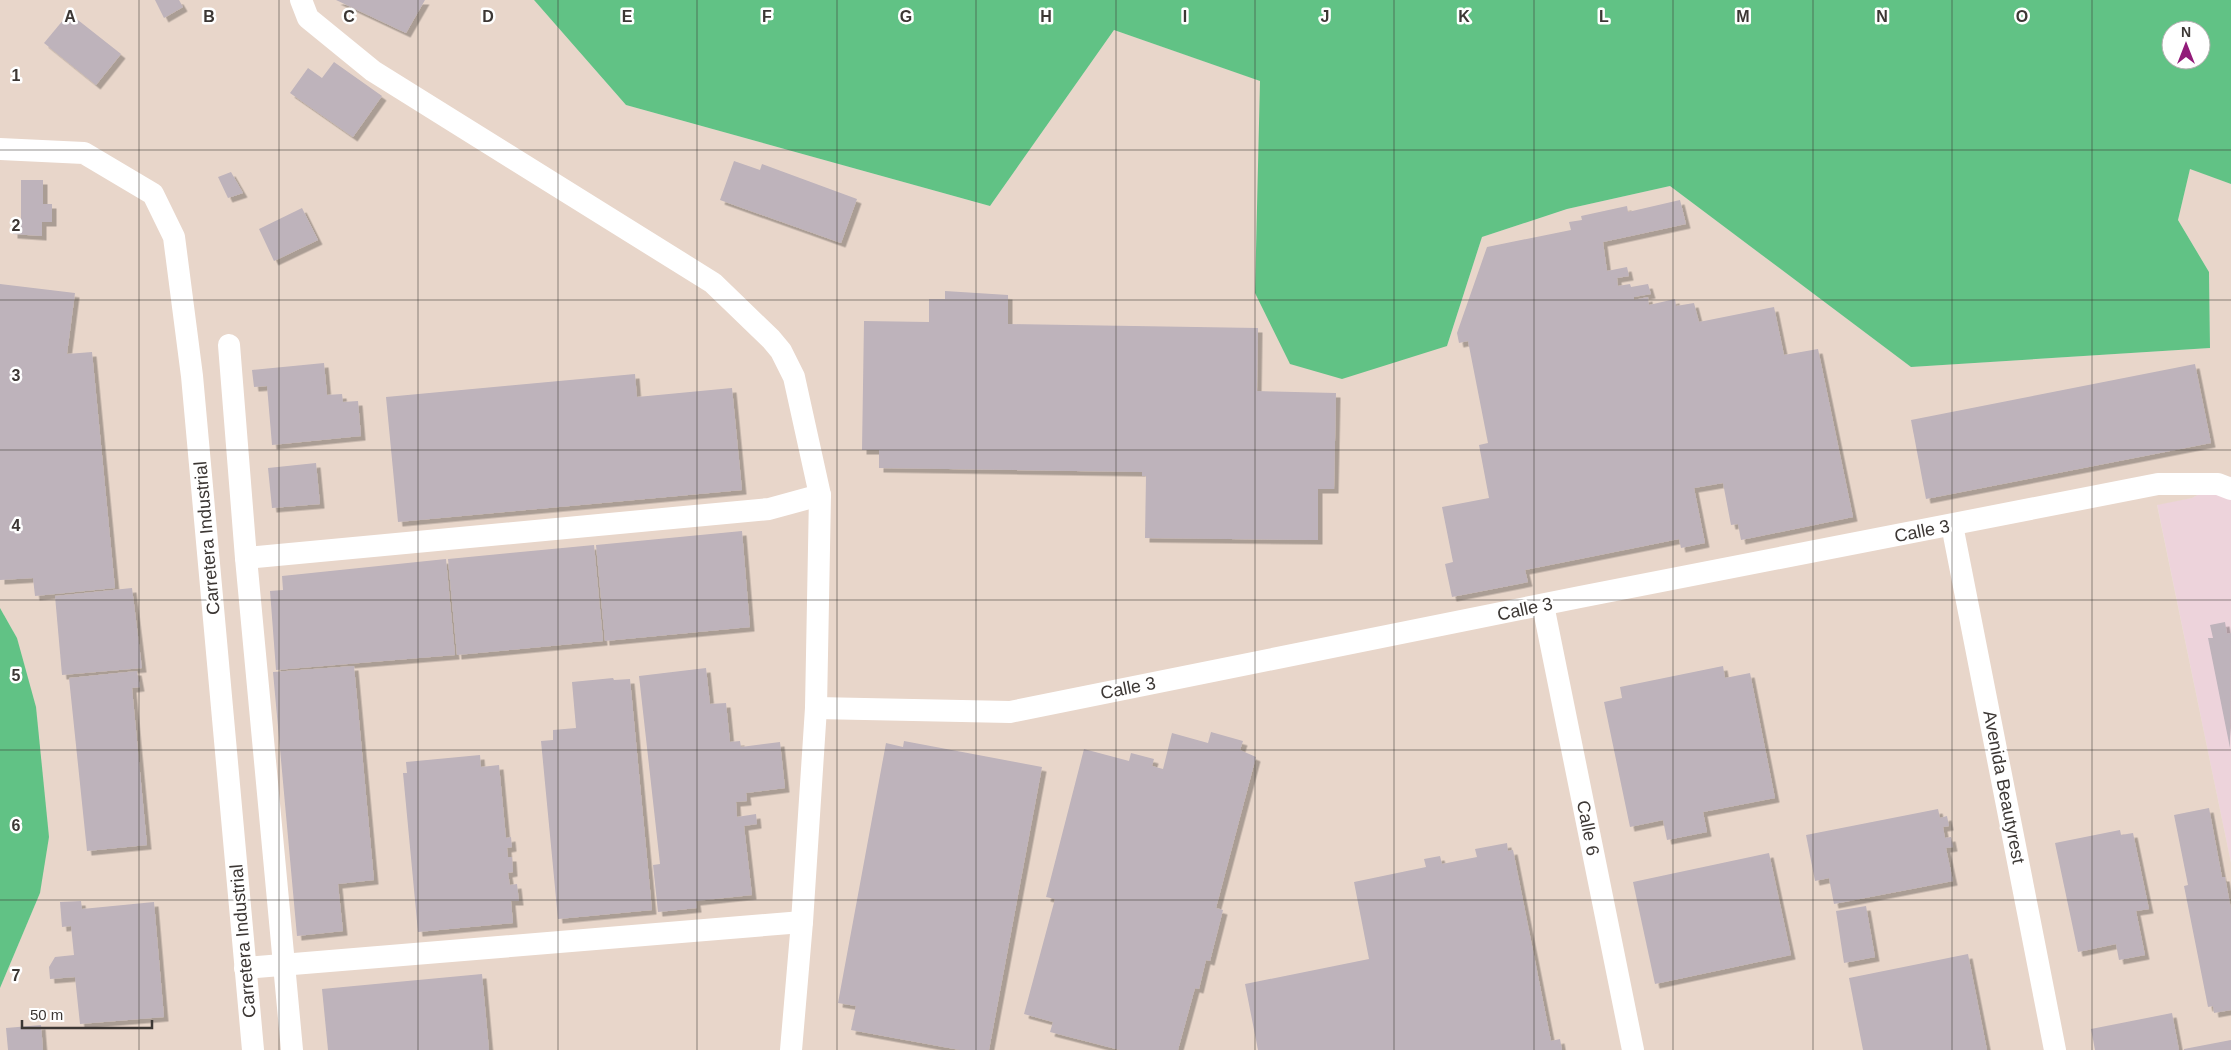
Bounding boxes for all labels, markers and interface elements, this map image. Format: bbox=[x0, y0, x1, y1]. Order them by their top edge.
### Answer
text: A bbox=[64, 8, 76, 25]
text: B bbox=[203, 8, 215, 25]
text: C bbox=[343, 8, 355, 25]
text: D bbox=[482, 8, 494, 25]
text: E bbox=[622, 8, 633, 25]
text: F bbox=[762, 8, 772, 25]
text: G bbox=[900, 8, 912, 25]
text: H bbox=[1040, 8, 1052, 25]
text: I bbox=[1183, 8, 1187, 25]
text: J bbox=[1321, 8, 1329, 25]
text: K bbox=[1458, 8, 1470, 25]
text: L bbox=[1599, 8, 1609, 25]
text: M bbox=[1736, 8, 1750, 25]
text: N bbox=[1876, 8, 1888, 25]
text: O bbox=[2016, 8, 2028, 25]
north arrow bbox=[2161, 20, 2211, 70]
text: N bbox=[2181, 24, 2191, 40]
text: 1 bbox=[12, 67, 21, 84]
text: 2 bbox=[12, 217, 21, 234]
text: 3 bbox=[12, 367, 21, 384]
street label: Carretera Industrial bbox=[190, 460, 224, 616]
street label: Calle 3 bbox=[1893, 516, 1951, 546]
text: 4 bbox=[12, 517, 21, 534]
street label: Calle 3 bbox=[1496, 593, 1554, 625]
text: 5 bbox=[12, 667, 21, 684]
street label: Calle 3 bbox=[1099, 673, 1157, 703]
street label: Avenida Beautyrest bbox=[1979, 709, 2029, 865]
street label: Calle 6 bbox=[1573, 799, 1603, 857]
text: 6 bbox=[12, 817, 21, 834]
street label: Carretera Industrial bbox=[226, 863, 260, 1019]
text: 7 bbox=[12, 967, 21, 984]
scale bar bbox=[22, 998, 152, 1030]
text: 50 m bbox=[30, 1006, 63, 1023]

